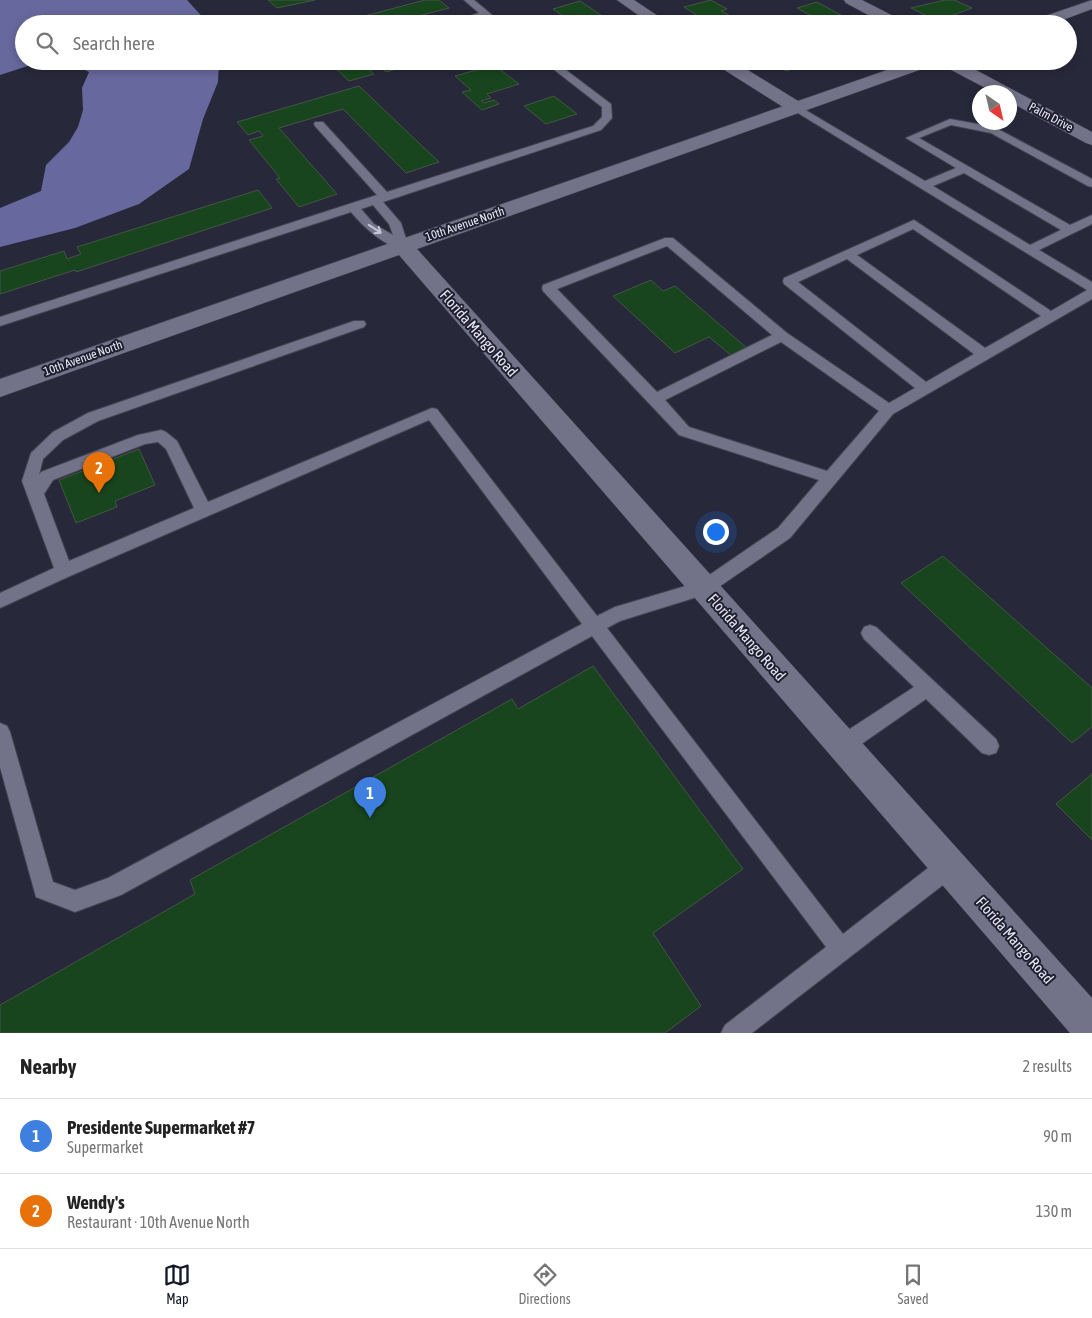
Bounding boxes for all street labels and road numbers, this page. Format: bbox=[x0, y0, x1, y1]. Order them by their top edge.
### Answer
street label: Palm Drive bbox=[1027, 100, 1075, 134]
street label: 10th Avenue North bbox=[424, 204, 506, 244]
street label: Florida Mango Road bbox=[437, 286, 521, 380]
street label: 10th Avenue North bbox=[42, 337, 124, 379]
street label: Florida Mango Road bbox=[705, 590, 789, 684]
street label: Florida Mango Road bbox=[973, 893, 1057, 987]

